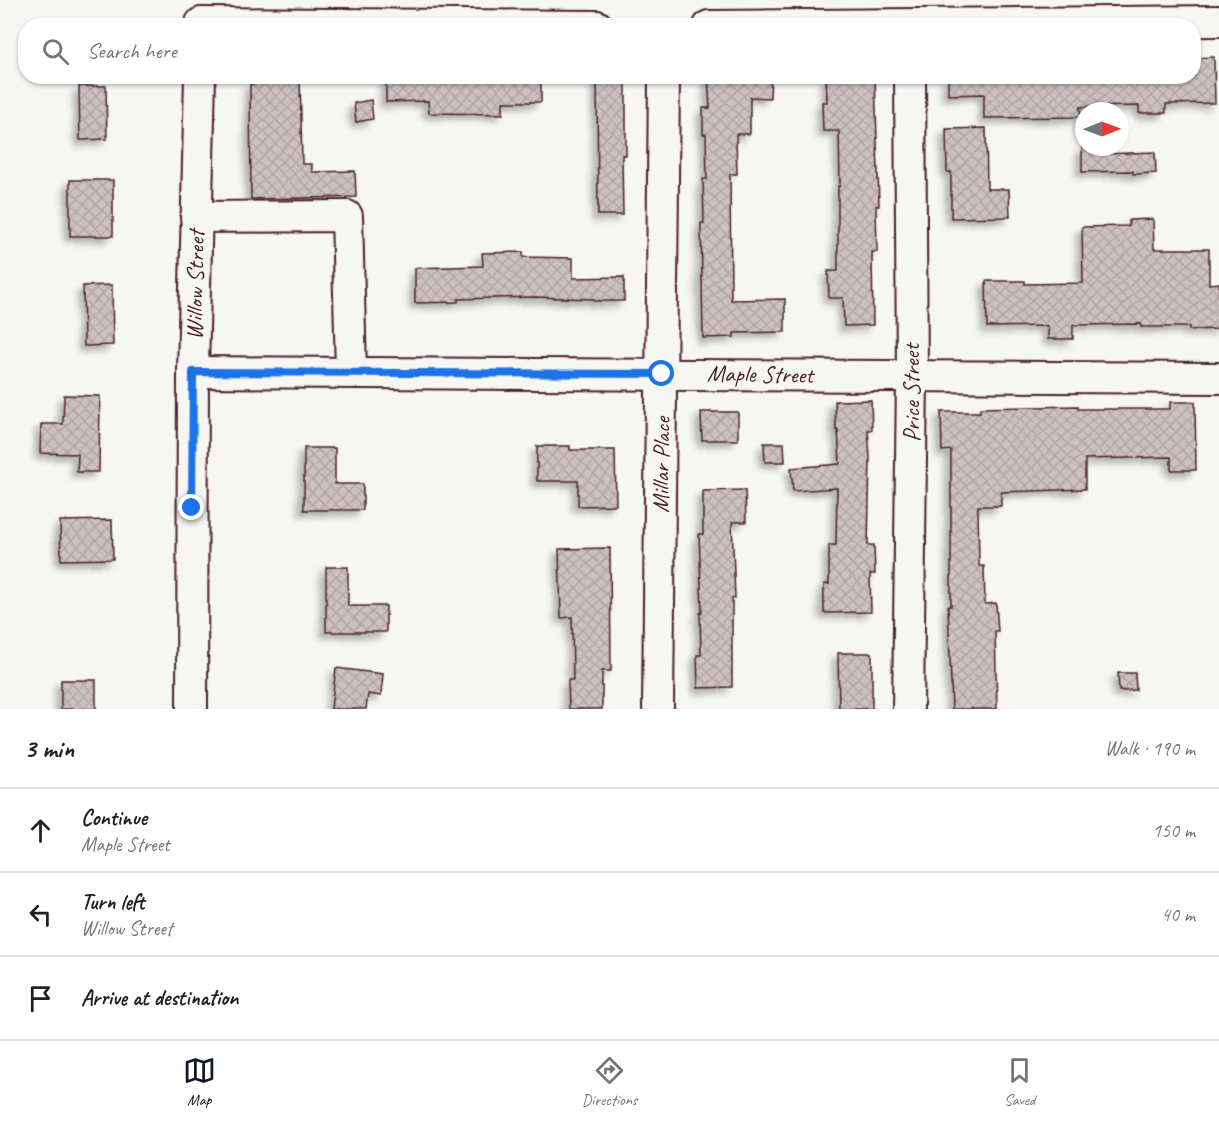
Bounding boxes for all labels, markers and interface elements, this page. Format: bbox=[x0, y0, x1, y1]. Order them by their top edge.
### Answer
search box bbox=[18, 18, 1201, 84]
icon: search bbox=[39, 35, 72, 68]
text: Search here bbox=[87, 37, 177, 65]
north arrow bbox=[1075, 102, 1129, 156]
street label: Willow Street bbox=[179, 227, 211, 340]
street label: Price Street bbox=[896, 342, 926, 442]
street label: Maple Street bbox=[707, 358, 815, 390]
route start bbox=[648, 360, 674, 386]
street label: Millar Place bbox=[645, 415, 677, 513]
route end bbox=[178, 494, 204, 520]
text: 3 min bbox=[24, 732, 74, 765]
text: Walk · 190 m bbox=[1105, 736, 1195, 761]
text: Continue bbox=[81, 804, 147, 832]
icon: ahead bbox=[24, 814, 57, 847]
text: 150 m bbox=[1152, 818, 1195, 843]
text: Maple Street bbox=[81, 832, 170, 857]
text: Turn left bbox=[81, 888, 145, 916]
icon: left bbox=[24, 898, 57, 931]
text: 40 m bbox=[1161, 902, 1195, 927]
text: Willow Street bbox=[81, 916, 172, 941]
icon: arrive bbox=[24, 982, 57, 1015]
text: Arrive at destination bbox=[81, 984, 238, 1012]
tab: Map bbox=[183, 1054, 216, 1110]
tab: Directions bbox=[582, 1054, 637, 1110]
tab: Saved bbox=[1003, 1054, 1036, 1110]

